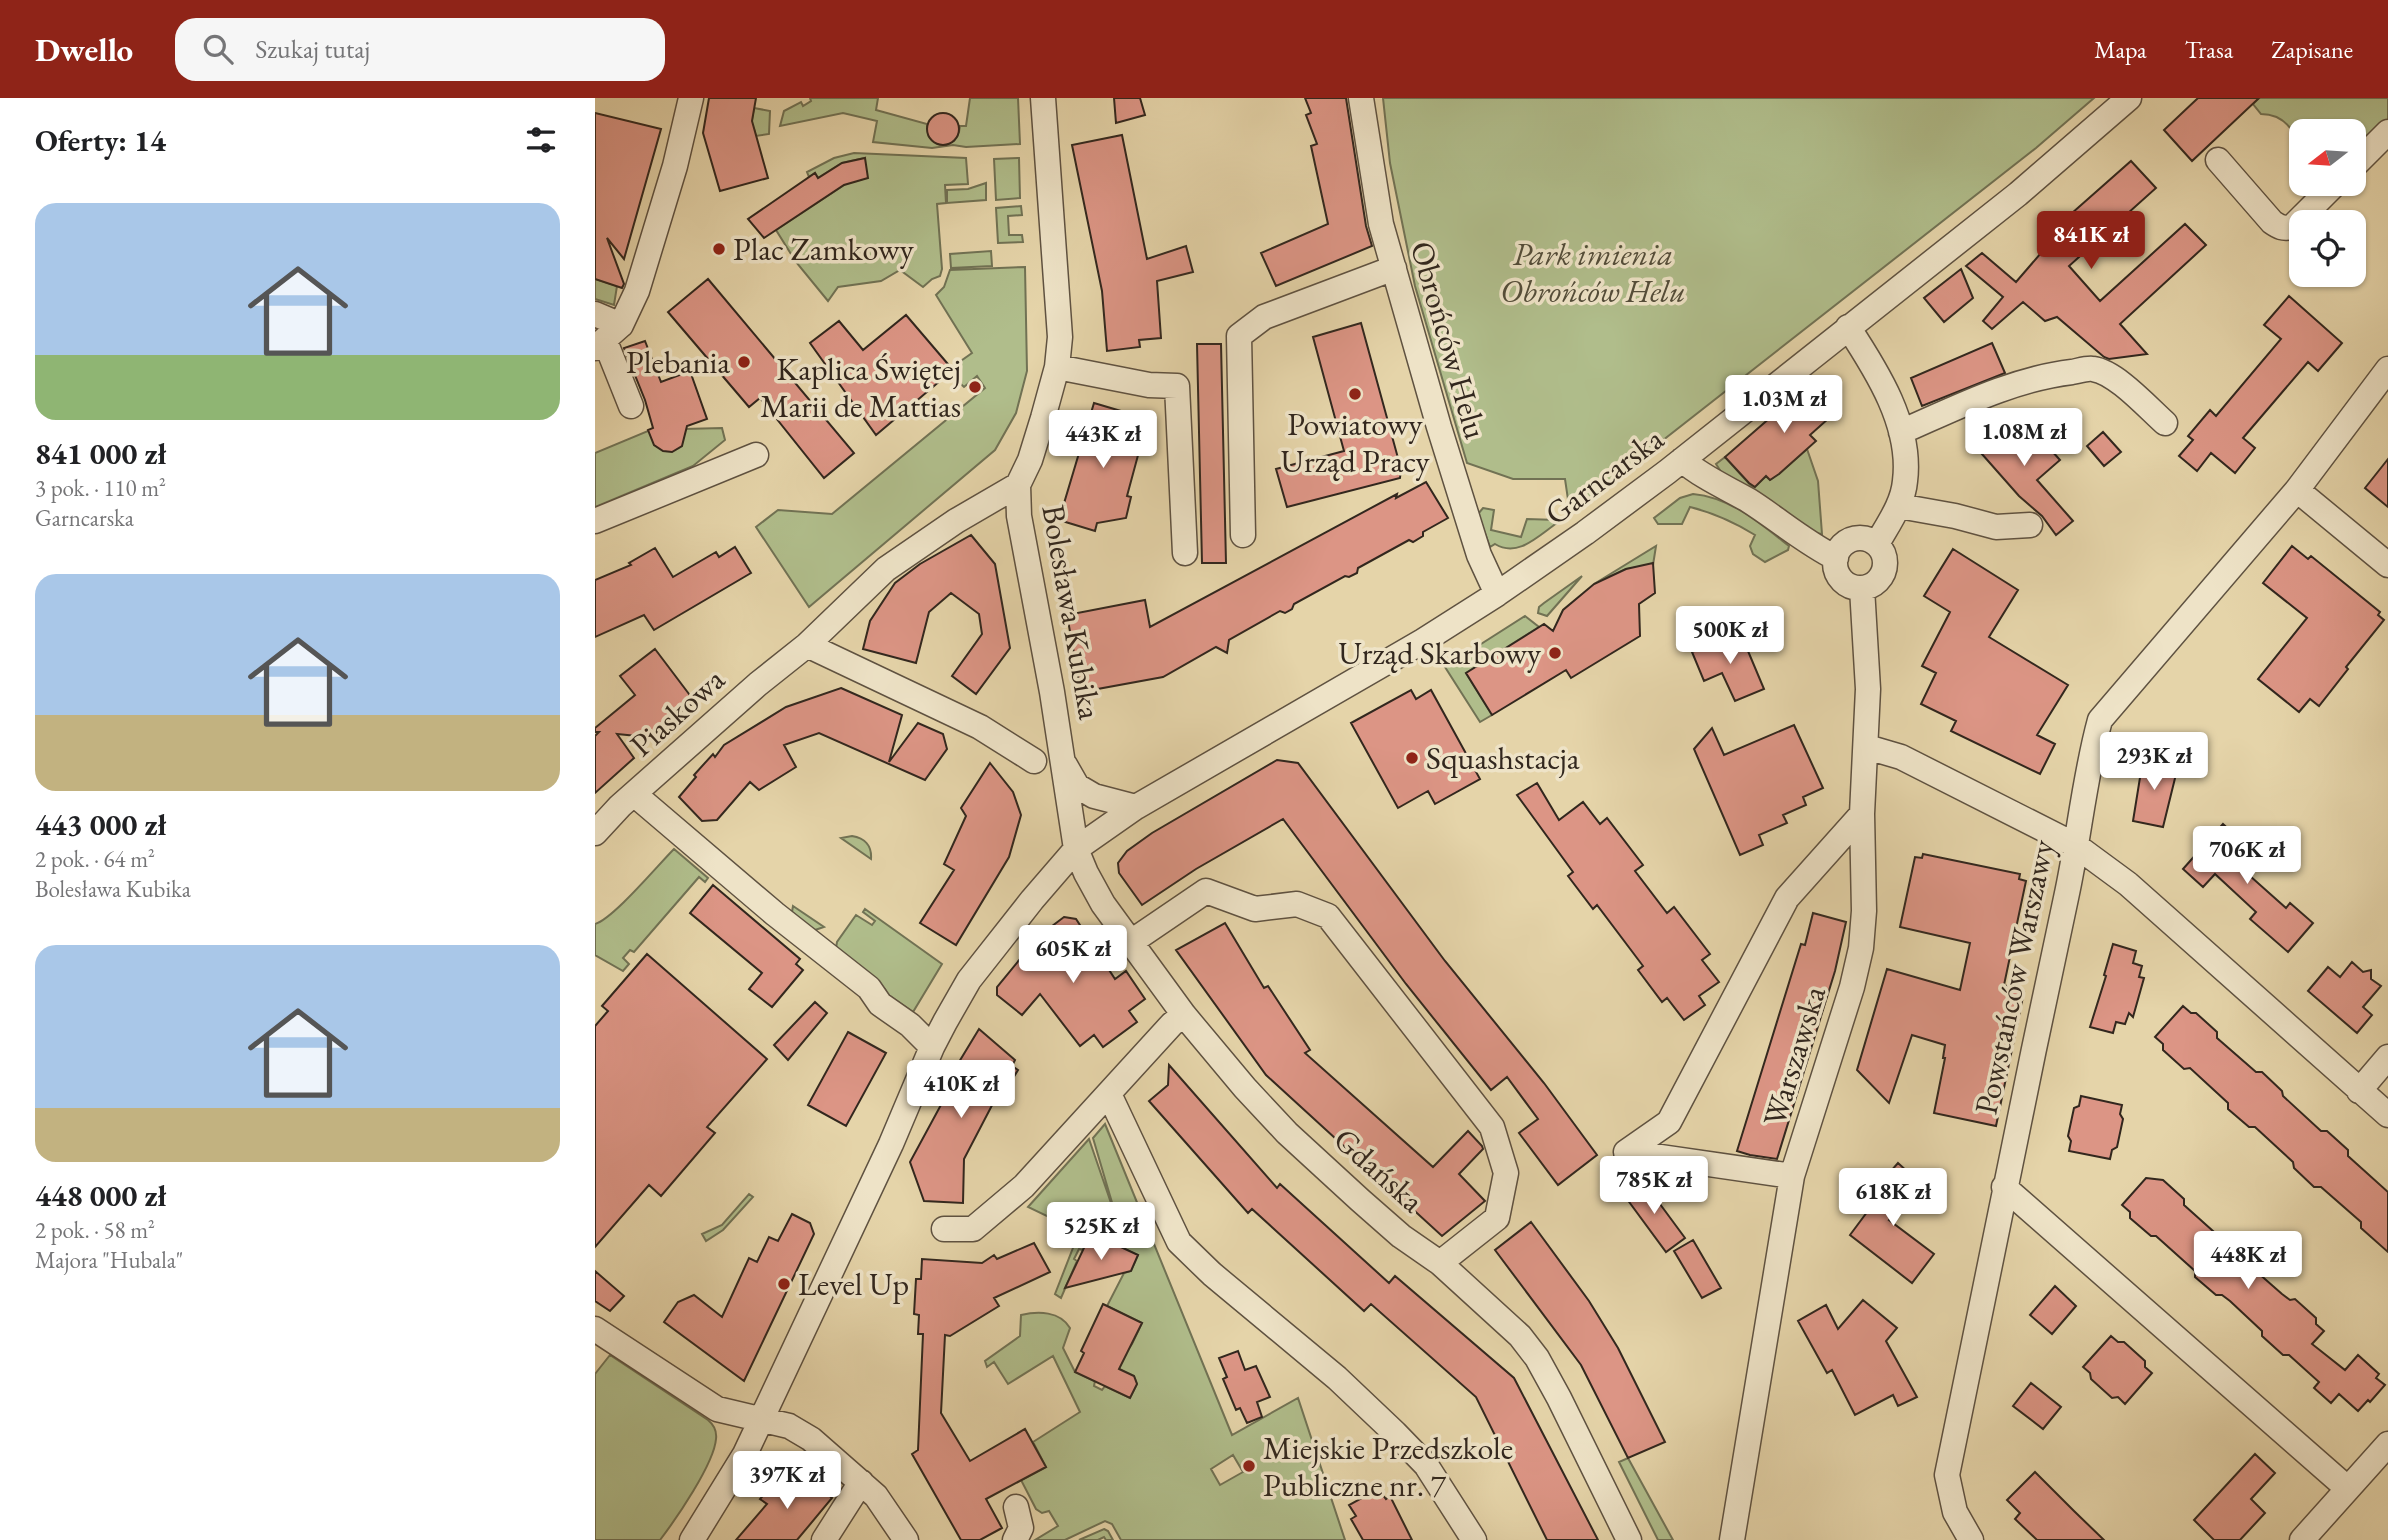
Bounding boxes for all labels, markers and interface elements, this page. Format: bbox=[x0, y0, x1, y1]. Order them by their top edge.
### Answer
search box bbox=[175, 18, 665, 81]
text: Dwello bbox=[35, 28, 133, 71]
icon: search bbox=[199, 30, 237, 68]
text: Szukaj tutaj bbox=[255, 32, 370, 66]
text: Mapa bbox=[2094, 34, 2147, 65]
text: Trasa bbox=[2185, 34, 2233, 65]
text: Zapisane bbox=[2271, 34, 2353, 65]
north arrow bbox=[2289, 119, 2366, 196]
map controls bbox=[2289, 119, 2366, 287]
text: Oferty: 14 bbox=[35, 121, 166, 160]
icon: filters bbox=[522, 121, 560, 159]
button: locate bbox=[2289, 210, 2366, 287]
pin: 841K zł bbox=[2026, 212, 2156, 271]
text: 841K zł bbox=[2053, 219, 2129, 249]
place label: Plac Zamkowy bbox=[733, 228, 915, 270]
park label: Park imienia Obrońców Helu bbox=[1500, 233, 1686, 312]
street label: Obrońców Helu bbox=[1401, 236, 1497, 444]
marker: Plac Zamkowy bbox=[711, 241, 727, 257]
icon: home bbox=[235, 248, 361, 374]
place label: Plebania bbox=[626, 341, 730, 383]
place label: Kaplica Świętej Marii de Mattias bbox=[760, 348, 961, 427]
marker: Plebania bbox=[736, 354, 752, 370]
pin: 1.03M zł bbox=[1712, 376, 1856, 435]
marker: Kaplica Świętej Marii de Mattias bbox=[967, 379, 983, 395]
text: 1.03M zł bbox=[1741, 383, 1827, 413]
marker: Powiatowy Urząd Pracy bbox=[1347, 386, 1363, 402]
place label: Powiatowy Urząd Pracy bbox=[1280, 403, 1431, 482]
pin: 1.08M zł bbox=[1952, 408, 2096, 468]
pin: 443K zł bbox=[1038, 410, 1168, 470]
text: 1.08M zł bbox=[1981, 416, 2067, 446]
text: 443K zł bbox=[1065, 418, 1141, 448]
street label: Garncarska bbox=[1536, 418, 1672, 534]
text: 841 000 zł bbox=[35, 434, 166, 473]
text: 3 pok. · 110 m² bbox=[35, 473, 166, 503]
street label: Bolesława Kubika bbox=[1032, 501, 1112, 723]
text: Garncarska bbox=[35, 503, 134, 533]
pin: 500K zł bbox=[1665, 606, 1795, 666]
text: 500K zł bbox=[1692, 614, 1768, 644]
icon: home bbox=[235, 619, 361, 745]
place label: Urząd Skarbowy bbox=[1338, 632, 1542, 674]
marker: Urząd Skarbowy bbox=[1547, 645, 1563, 661]
street label: Piaskowa bbox=[621, 658, 733, 765]
pin: 293K zł bbox=[2089, 732, 2219, 792]
place label: Squashstacja bbox=[1426, 737, 1580, 779]
text: 293K zł bbox=[2116, 740, 2192, 770]
marker: Squashstacja bbox=[1404, 750, 1420, 766]
text: 443 000 zł bbox=[35, 805, 166, 844]
pin: 706K zł bbox=[2182, 826, 2312, 886]
text: 706K zł bbox=[2209, 834, 2285, 864]
street label: Powstańców Warszawy bbox=[1964, 835, 2064, 1118]
text: 2 pok. · 64 m² bbox=[35, 844, 155, 874]
text: Bolesława Kubika bbox=[35, 874, 191, 904]
pin: 605K zł bbox=[1008, 926, 1138, 985]
text: 605K zł bbox=[1035, 933, 1111, 963]
street label: Warszawska bbox=[1753, 981, 1835, 1131]
icon: home bbox=[235, 990, 361, 1116]
pin: 410K zł bbox=[896, 1060, 1026, 1120]
text: 410K zł bbox=[923, 1068, 999, 1098]
street label: Gdańska bbox=[1325, 1118, 1433, 1222]
pin: 785K zł bbox=[1589, 1156, 1719, 1216]
text: 785K zł bbox=[1616, 1164, 1692, 1194]
pin: 618K zł bbox=[1828, 1168, 1958, 1228]
text: 448 000 zł bbox=[35, 1176, 166, 1215]
text: 618K zł bbox=[1855, 1176, 1931, 1206]
pin: 525K zł bbox=[1036, 1202, 1166, 1262]
text: 525K zł bbox=[1063, 1210, 1139, 1240]
text: 2 pok. · 58 m² bbox=[35, 1215, 155, 1245]
pin: 448K zł bbox=[2183, 1232, 2313, 1291]
text: 448K zł bbox=[2210, 1239, 2286, 1269]
text: Majora "Hubala" bbox=[35, 1245, 183, 1275]
place label: Level Up bbox=[798, 1263, 909, 1305]
marker: Level Up bbox=[776, 1276, 792, 1292]
place label: Miejskie Przedszkole Publiczne nr. 7 bbox=[1263, 1427, 1513, 1506]
pin: 397K zł bbox=[722, 1452, 852, 1511]
marker: Miejskie Przedszkole Publiczne nr. 7 bbox=[1241, 1458, 1257, 1474]
text: 397K zł bbox=[749, 1459, 825, 1489]

